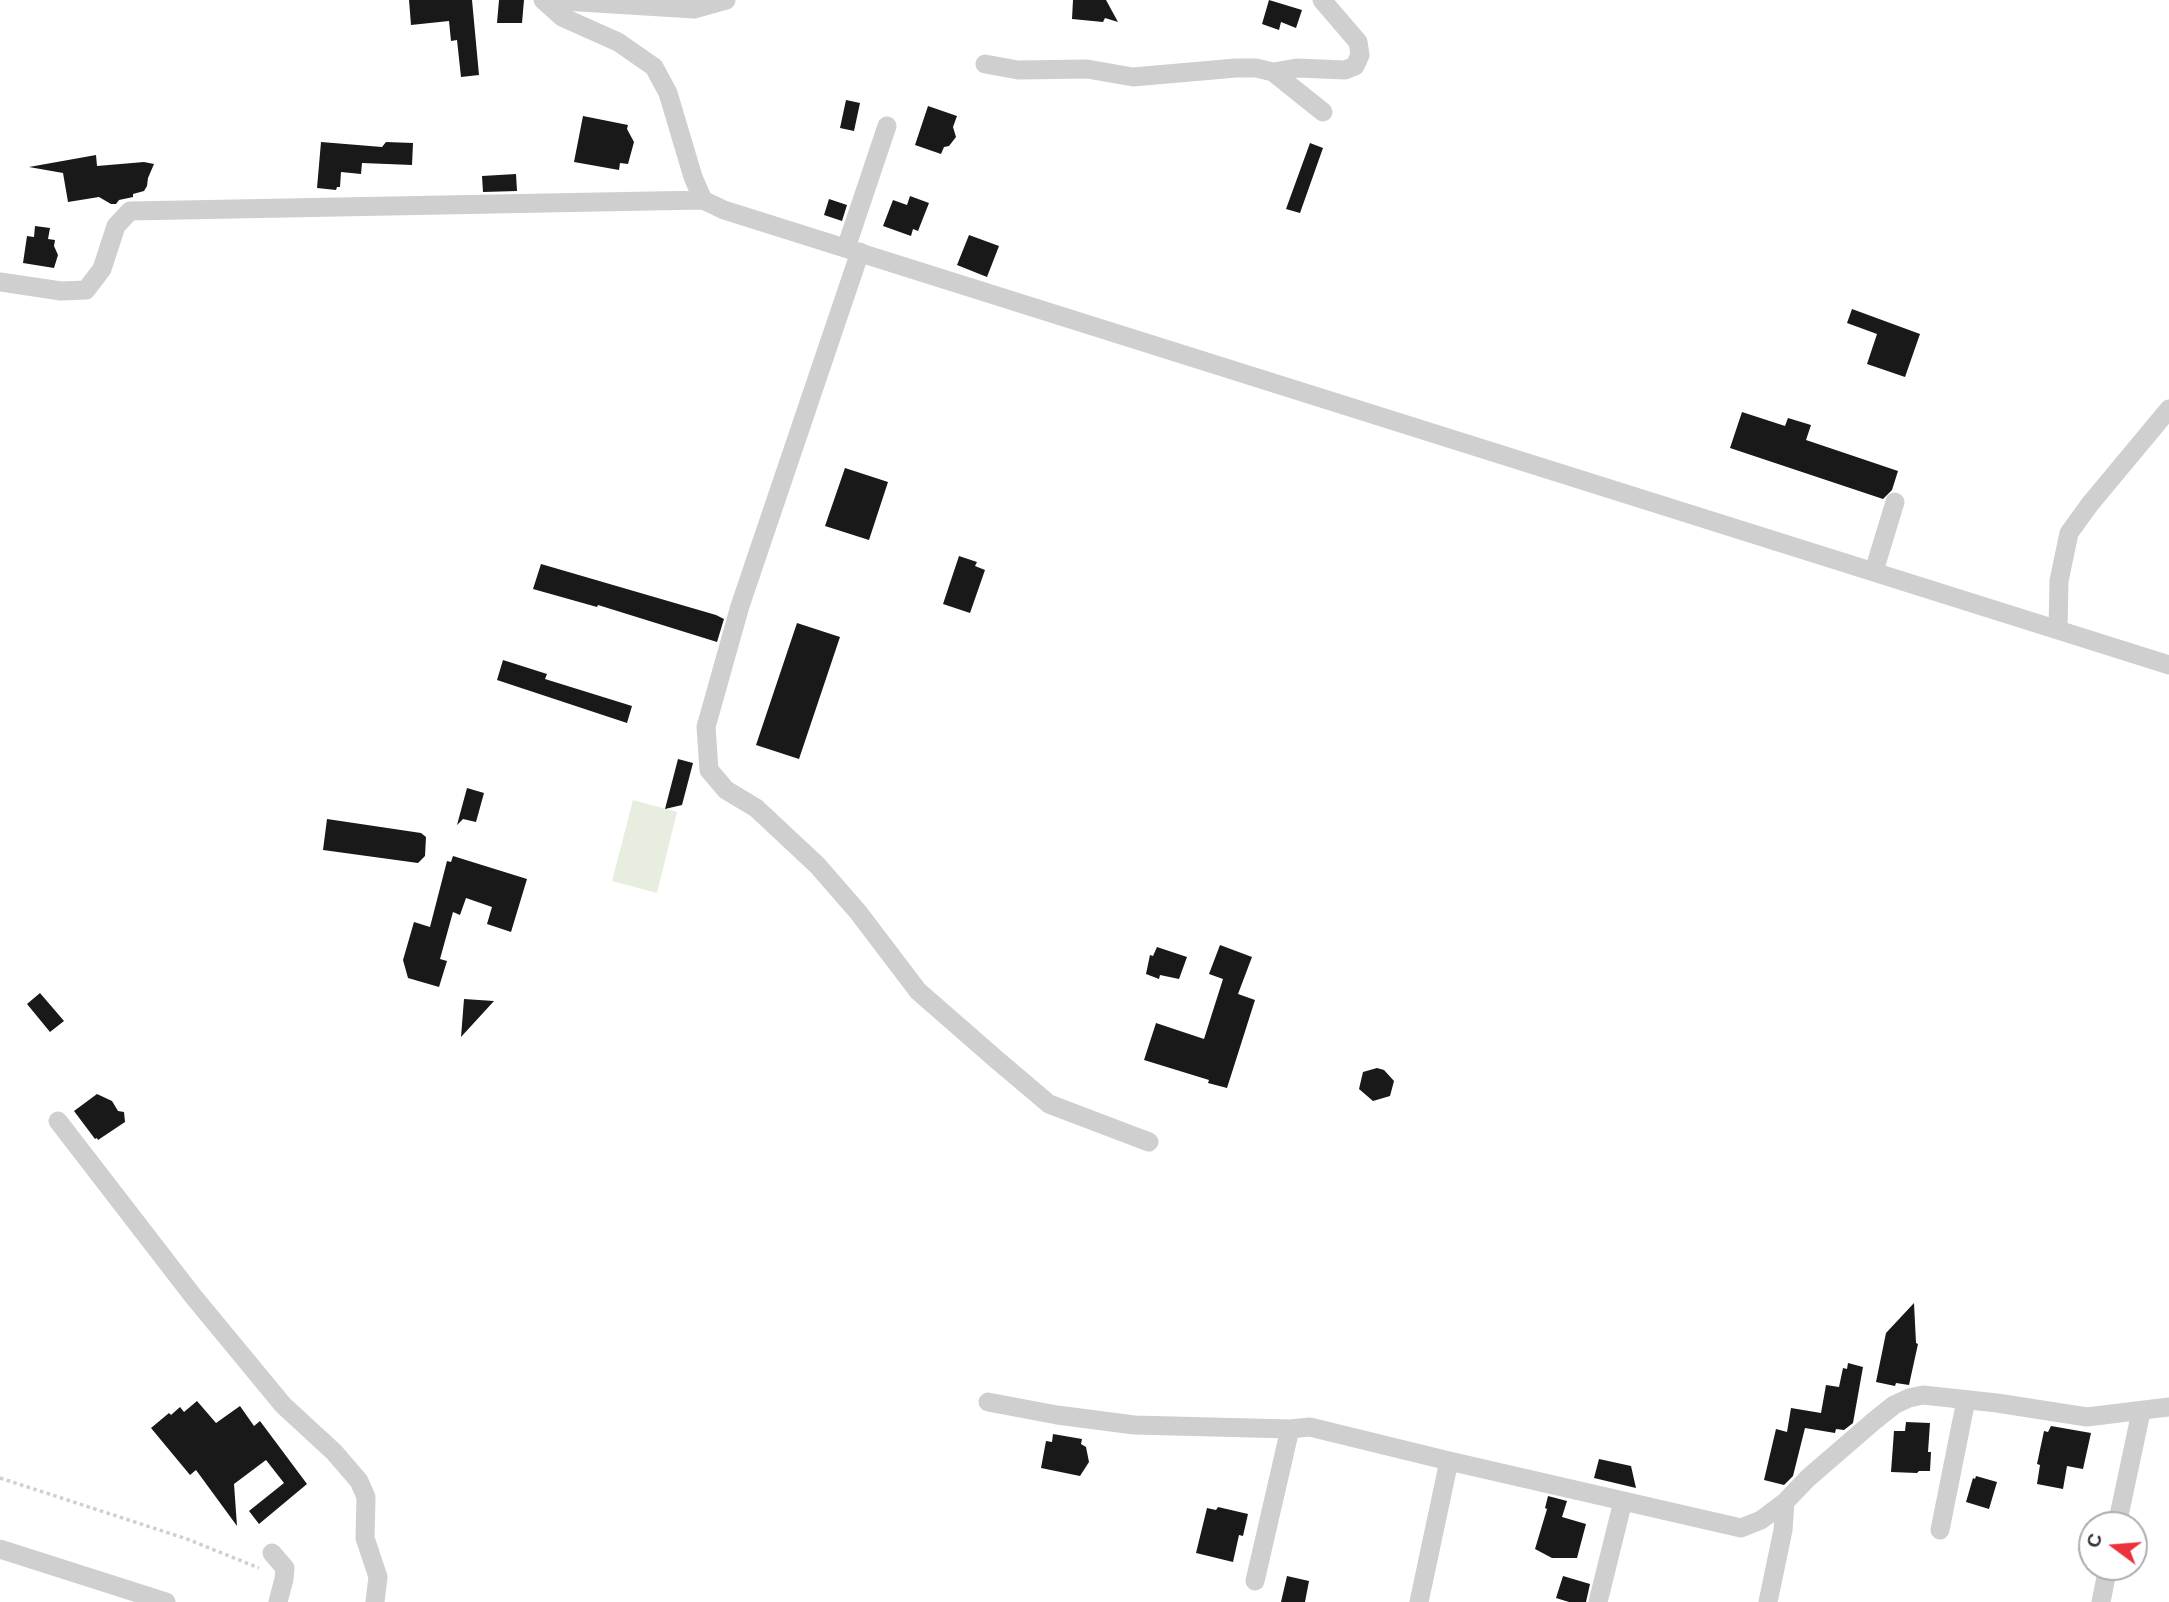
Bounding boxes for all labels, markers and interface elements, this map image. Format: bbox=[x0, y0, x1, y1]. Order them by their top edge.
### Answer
north arrow bbox=[2078, 1511, 2148, 1581]
text: С bbox=[2080, 1531, 2108, 1551]

